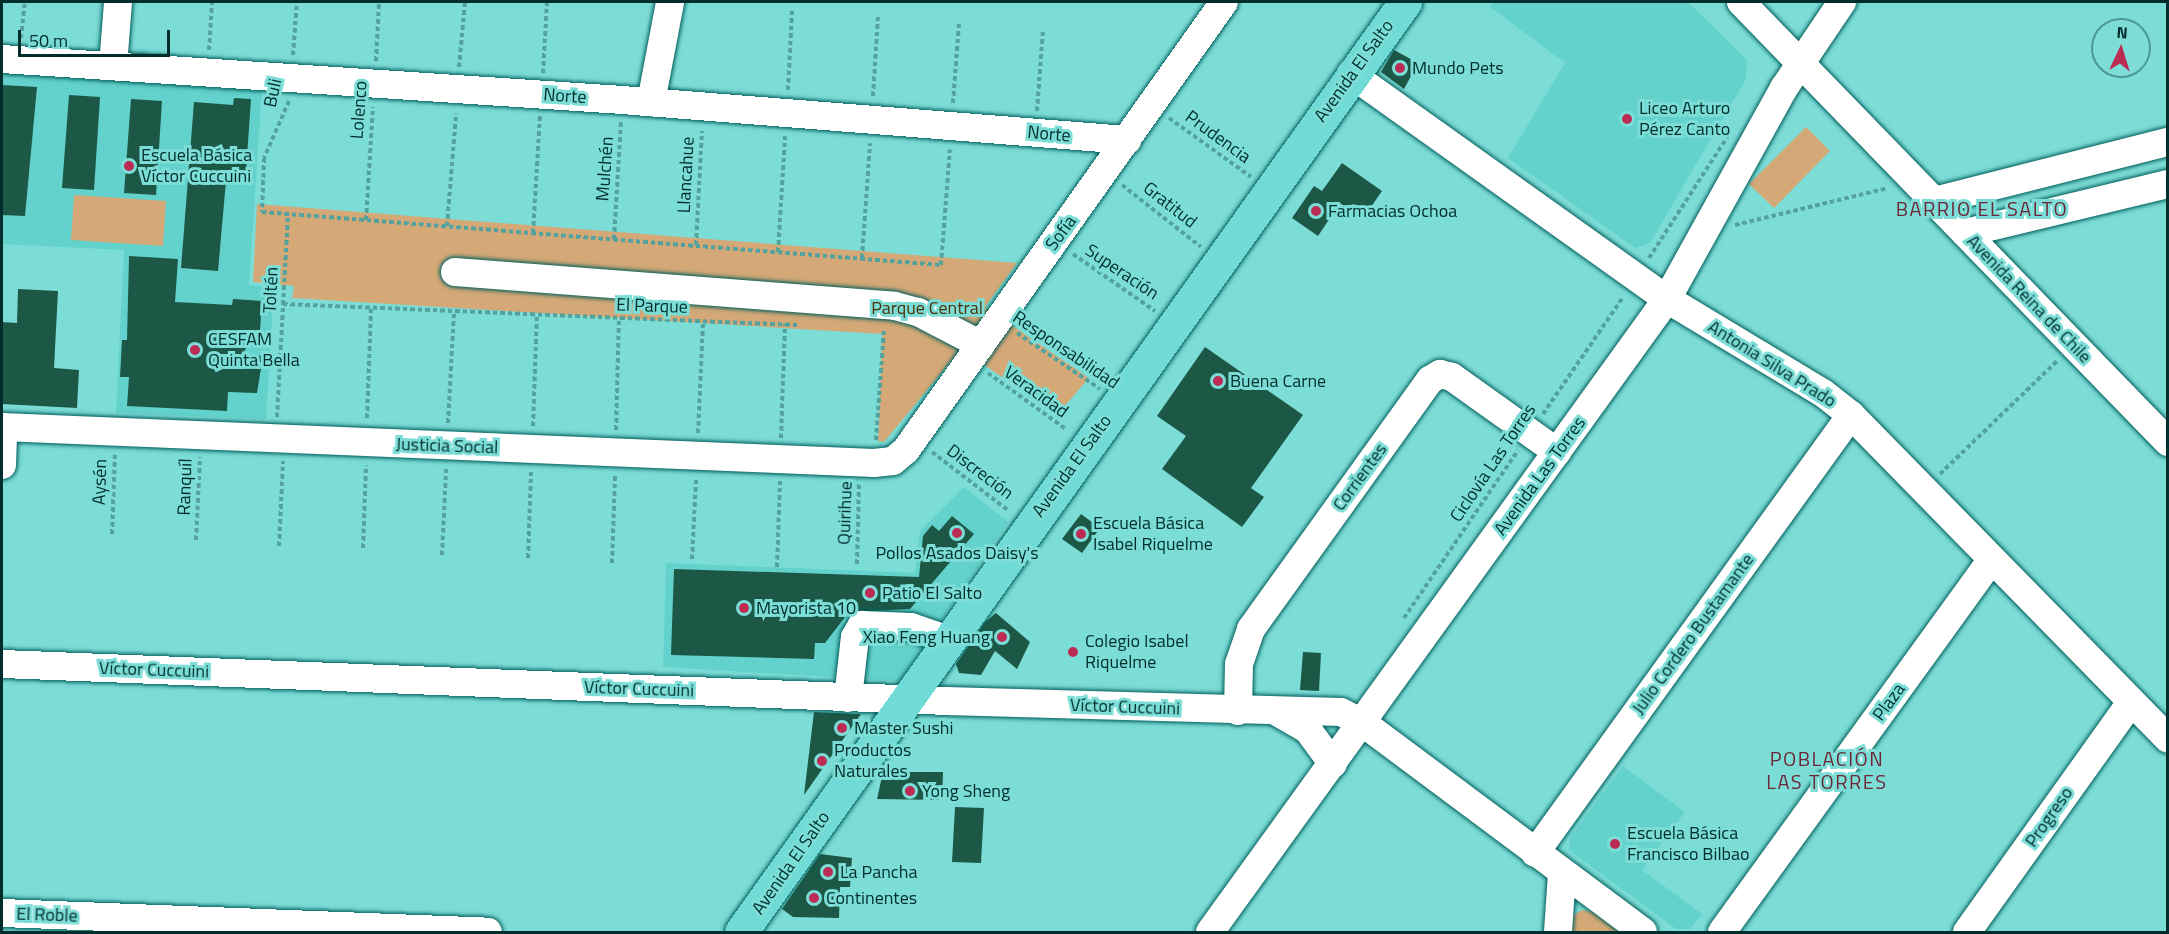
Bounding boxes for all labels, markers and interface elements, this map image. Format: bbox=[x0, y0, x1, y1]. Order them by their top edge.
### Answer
street label: Avenida El Salto bbox=[1310, 16, 1398, 126]
scale bar bbox=[21, 18, 172, 56]
north arrow bbox=[2091, 18, 2151, 78]
text: N bbox=[2116, 20, 2128, 44]
text: 50 m bbox=[29, 27, 68, 54]
place label: Mundo Pets bbox=[1412, 57, 1504, 79]
marker: Mundo Pets bbox=[1393, 61, 1407, 75]
street label: Buli bbox=[259, 77, 287, 109]
street label: Lolenco bbox=[346, 80, 372, 140]
street label: Norte bbox=[543, 84, 587, 108]
place label: Liceo Arturo Pérez Canto bbox=[1639, 98, 1730, 140]
street label: Prudencia bbox=[1181, 106, 1255, 168]
marker: Liceo Arturo Pérez Canto bbox=[1620, 112, 1634, 126]
street label: Norte bbox=[1027, 121, 1071, 147]
street label: Mulchén bbox=[592, 136, 618, 202]
street label: Llancahue bbox=[673, 136, 699, 214]
place label: Escuela Básica Víctor Cuccuini bbox=[141, 145, 252, 188]
marker: Escuela Básica Víctor Cuccuini bbox=[122, 159, 136, 173]
street label: Gratitud bbox=[1139, 177, 1201, 233]
district label: BARRIO EL SALTO bbox=[1896, 196, 2068, 220]
place label: Farmacias Ochoa bbox=[1328, 200, 1457, 222]
marker: Farmacias Ochoa bbox=[1309, 204, 1323, 218]
street label: Sofía bbox=[1041, 211, 1081, 255]
street label: Avenida Reina de Chile bbox=[1962, 230, 2096, 368]
street label: Superación bbox=[1081, 240, 1163, 304]
street label: Toltén bbox=[259, 266, 283, 314]
street label: El Parque bbox=[616, 294, 688, 318]
park label: Parque Central bbox=[871, 297, 983, 319]
street label: Responsabilidad bbox=[1009, 306, 1123, 394]
street label: Antonia Silva Prado bbox=[1704, 316, 1840, 412]
place label: CESFAM Quinta Bella bbox=[208, 329, 300, 372]
marker: CESFAM Quinta Bella bbox=[186, 341, 204, 359]
street label: Veracidad bbox=[1000, 361, 1072, 423]
place label: Buena Carne bbox=[1230, 370, 1326, 392]
marker: Buena Carne bbox=[1211, 374, 1225, 388]
street label: Ciclovía Las Torres bbox=[1446, 400, 1540, 526]
street label: Avenida El Salto bbox=[1028, 411, 1116, 521]
street label: Avenida Las Torres bbox=[1490, 413, 1590, 539]
street label: Justicia Social bbox=[395, 433, 499, 459]
street label: Corrientes bbox=[1328, 439, 1392, 515]
street label: Discreción bbox=[942, 440, 1018, 504]
street label: Ranquíl bbox=[173, 458, 197, 516]
street label: Aysén bbox=[88, 459, 112, 505]
street label: Quirihue bbox=[833, 481, 857, 545]
place label: Escuela Básica Isabel Riquelme bbox=[1093, 513, 1213, 556]
marker: Pollos Asados Daisy's bbox=[950, 526, 964, 540]
marker: Escuela Básica Isabel Riquelme bbox=[1074, 527, 1088, 541]
place label: Pollos Asados Daisy's bbox=[875, 542, 1039, 564]
street label: Julio Cordero Bustamante bbox=[1628, 550, 1758, 718]
place label: Patio El Salto bbox=[882, 582, 982, 604]
marker: Patio El Salto bbox=[863, 586, 877, 600]
place label: Mayorista 10 bbox=[756, 597, 856, 619]
marker: Mayorista 10 bbox=[737, 601, 751, 615]
place label: Xiao Feng Huang bbox=[863, 626, 990, 648]
marker: Xiao Feng Huang bbox=[995, 630, 1009, 644]
place label: Colegio Isabel Riquelme bbox=[1085, 631, 1189, 674]
marker: Colegio Isabel Riquelme bbox=[1066, 645, 1080, 659]
street label: Víctor Cuccuini bbox=[99, 657, 209, 683]
street label: Víctor Cuccuini bbox=[584, 676, 694, 702]
street label: Plaza bbox=[1868, 679, 1910, 725]
street label: Víctor Cuccuini bbox=[1070, 694, 1180, 720]
place label: Master Sushi bbox=[854, 717, 953, 739]
marker: Master Sushi bbox=[835, 721, 849, 735]
place label: Productos Naturales bbox=[834, 740, 911, 783]
district label: POBLACIÓN LAS TORRES bbox=[1766, 747, 1888, 794]
marker: Productos Naturales bbox=[815, 754, 829, 768]
place label: Yong Sheng bbox=[922, 780, 1010, 802]
street label: Progreso bbox=[2021, 783, 2077, 851]
marker: Yong Sheng bbox=[903, 784, 917, 798]
street label: Avenida El Salto bbox=[747, 807, 835, 919]
place label: Escuela Básica Francisco Bilbao bbox=[1627, 823, 1750, 866]
marker: Escuela Básica Francisco Bilbao bbox=[1608, 837, 1622, 851]
place label: La Pancha bbox=[840, 861, 917, 883]
marker: La Pancha bbox=[821, 865, 835, 879]
place label: Continentes bbox=[826, 887, 917, 909]
marker: Continentes bbox=[807, 891, 821, 905]
street label: El Roble bbox=[16, 903, 78, 927]

